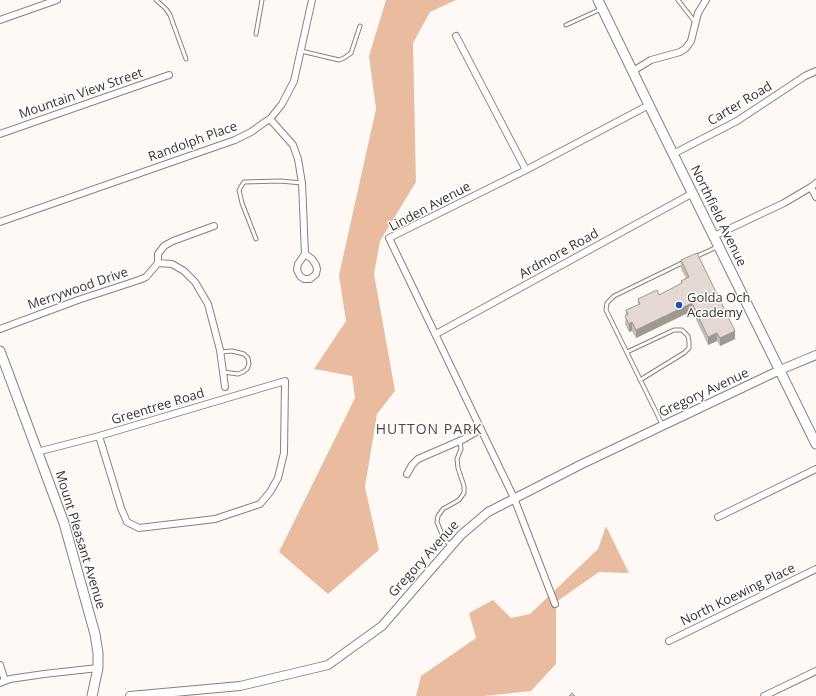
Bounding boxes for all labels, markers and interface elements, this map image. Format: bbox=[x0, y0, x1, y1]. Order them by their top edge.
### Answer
street label: Mountain View Street bbox=[17, 65, 145, 123]
street label: Carter Road bbox=[705, 79, 775, 129]
street label: Randolph Place bbox=[146, 119, 240, 165]
street label: Northfield Avenue bbox=[687, 163, 749, 269]
street label: Linden Avenue bbox=[387, 179, 473, 235]
street label: Ardmore Road bbox=[517, 226, 601, 282]
street label: Merrywood Drive bbox=[26, 265, 130, 313]
place label: Golda Och Academy bbox=[687, 290, 750, 321]
marker: Golda Och Academy bbox=[674, 300, 684, 310]
street label: Gregory Avenue bbox=[657, 365, 751, 421]
street label: Greentree Road bbox=[110, 385, 206, 429]
district label: HUTTON PARK bbox=[376, 422, 482, 438]
street label: Mount Pleasant Avenue bbox=[52, 469, 108, 611]
street label: Gregory Avenue bbox=[386, 518, 462, 600]
street label: North Koewing Place bbox=[678, 560, 798, 630]

